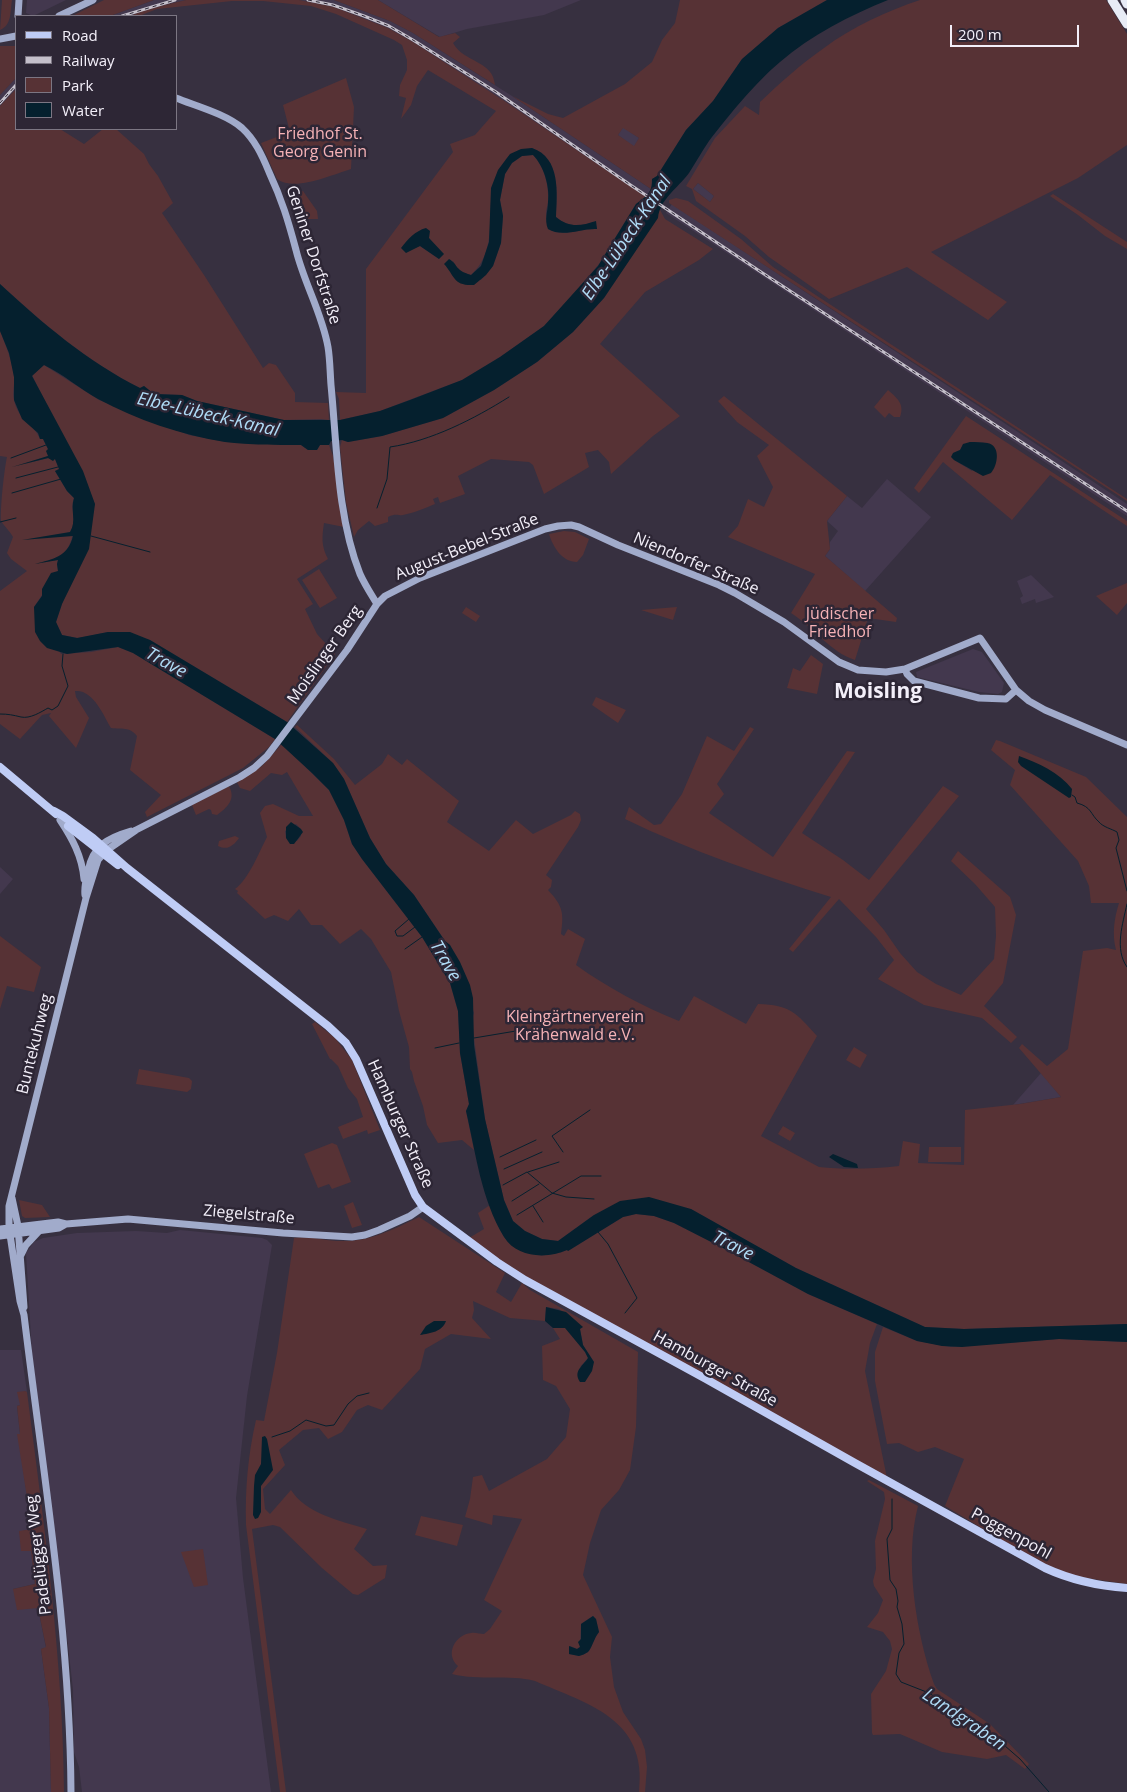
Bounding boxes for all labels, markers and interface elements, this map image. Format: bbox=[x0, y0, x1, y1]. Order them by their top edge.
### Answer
legend bbox=[15, 15, 178, 130]
scale bar bbox=[952, 15, 1081, 47]
text: 200 m bbox=[958, 24, 1002, 44]
text: Road bbox=[62, 25, 98, 45]
text: Railway bbox=[62, 50, 115, 70]
text: Park bbox=[62, 75, 93, 95]
text: Water bbox=[62, 100, 104, 120]
park label: Friedhof St. Georg Genin bbox=[273, 124, 367, 162]
water label: Elbe-Lübeck-Kanal bbox=[577, 172, 677, 304]
street label: Geniner Dorfstraße bbox=[281, 183, 345, 327]
water label: Elbe-Lübeck-Kanal bbox=[135, 388, 281, 442]
street label: August-Bebel-Straße bbox=[392, 509, 542, 585]
street label: Niendorfer Straße bbox=[630, 529, 762, 599]
street label: Moislinger Berg bbox=[284, 602, 366, 708]
park label: Jüdischer Friedhof bbox=[806, 604, 874, 642]
water label: Trave bbox=[142, 643, 190, 683]
district label: Moisling bbox=[834, 679, 922, 705]
water label: Trave bbox=[425, 937, 465, 985]
street label: Buntekuhweg bbox=[13, 992, 57, 1096]
park label: Kleingärtnerverein Krähenwald e.V. bbox=[506, 1007, 644, 1045]
street label: Hamburger Straße bbox=[363, 1057, 437, 1191]
street label: Ziegelstraße bbox=[203, 1201, 295, 1229]
water label: Trave bbox=[709, 1226, 757, 1266]
street label: Hamburger Straße bbox=[650, 1327, 780, 1411]
street label: Padelügger Weg bbox=[22, 1494, 56, 1616]
street label: Poggenpohl bbox=[968, 1504, 1054, 1564]
water label: Landgraben bbox=[918, 1684, 1010, 1756]

